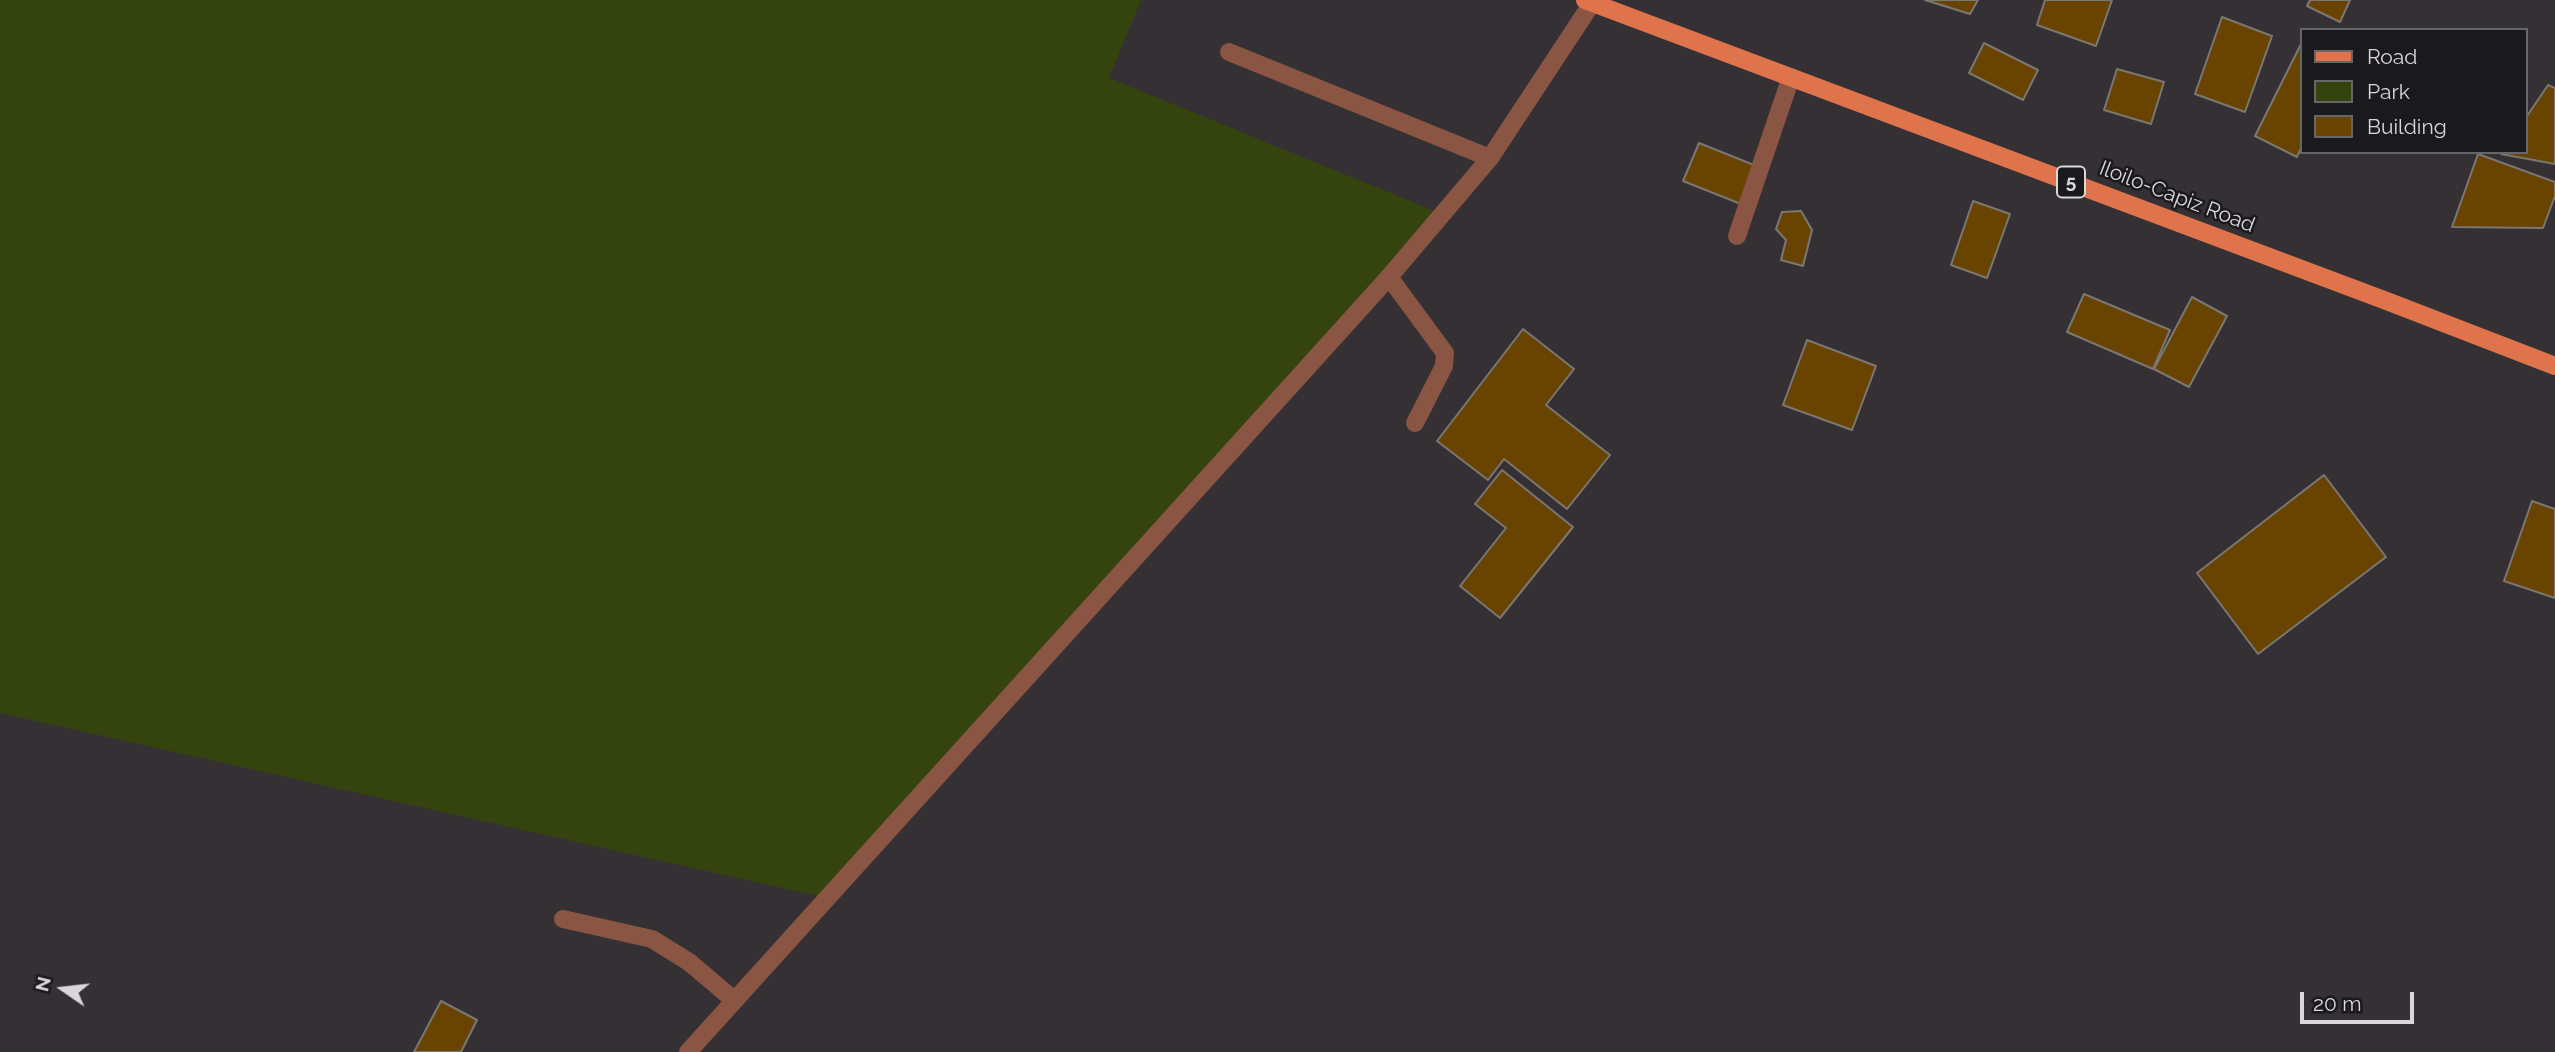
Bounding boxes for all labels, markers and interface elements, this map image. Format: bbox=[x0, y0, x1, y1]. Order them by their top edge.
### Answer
legend bbox=[2300, 28, 2527, 154]
text: Road bbox=[2367, 44, 2417, 69]
text: Park bbox=[2367, 79, 2410, 104]
text: Building bbox=[2367, 114, 2447, 139]
street label: Iloilo-Capiz Road bbox=[2096, 156, 2258, 238]
road number: 5 bbox=[2057, 166, 2085, 198]
north arrow bbox=[28, 954, 98, 1024]
text: N bbox=[30, 974, 55, 994]
scale bar bbox=[2303, 978, 2417, 1022]
text: 20 m bbox=[2313, 991, 2361, 1016]

